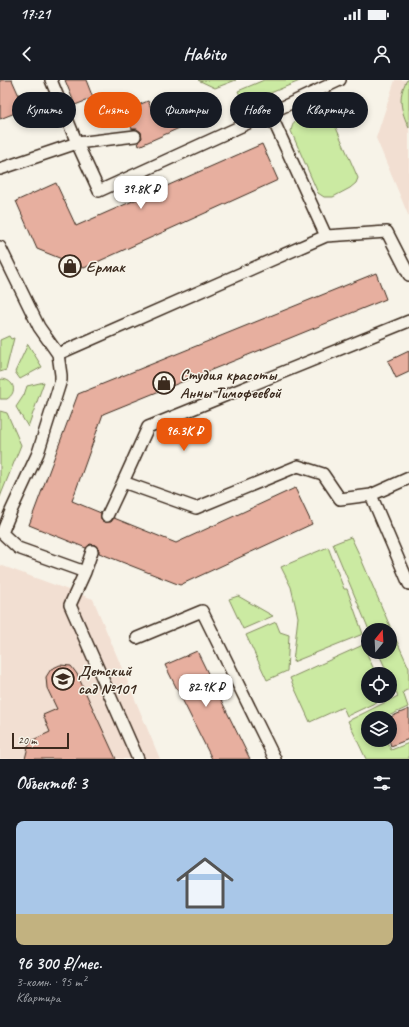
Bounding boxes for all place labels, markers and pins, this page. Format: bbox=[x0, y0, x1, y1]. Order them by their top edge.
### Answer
pin: 39.8K ₽ bbox=[104, 176, 178, 210]
shop icon: Ермак bbox=[57, 253, 83, 279]
place label: Ермак bbox=[86, 257, 126, 277]
place label: Студия красоты Анны Тимофеевой bbox=[180, 365, 282, 403]
shop icon: Студия красоты Анны Тимофеевой bbox=[151, 370, 177, 396]
pin: 96.3K ₽ bbox=[147, 418, 221, 452]
place label: Детский сад №101 bbox=[78, 661, 137, 699]
school or university icon: Детский сад №101 bbox=[50, 666, 76, 692]
pin: 82.9K ₽ bbox=[169, 674, 243, 708]

